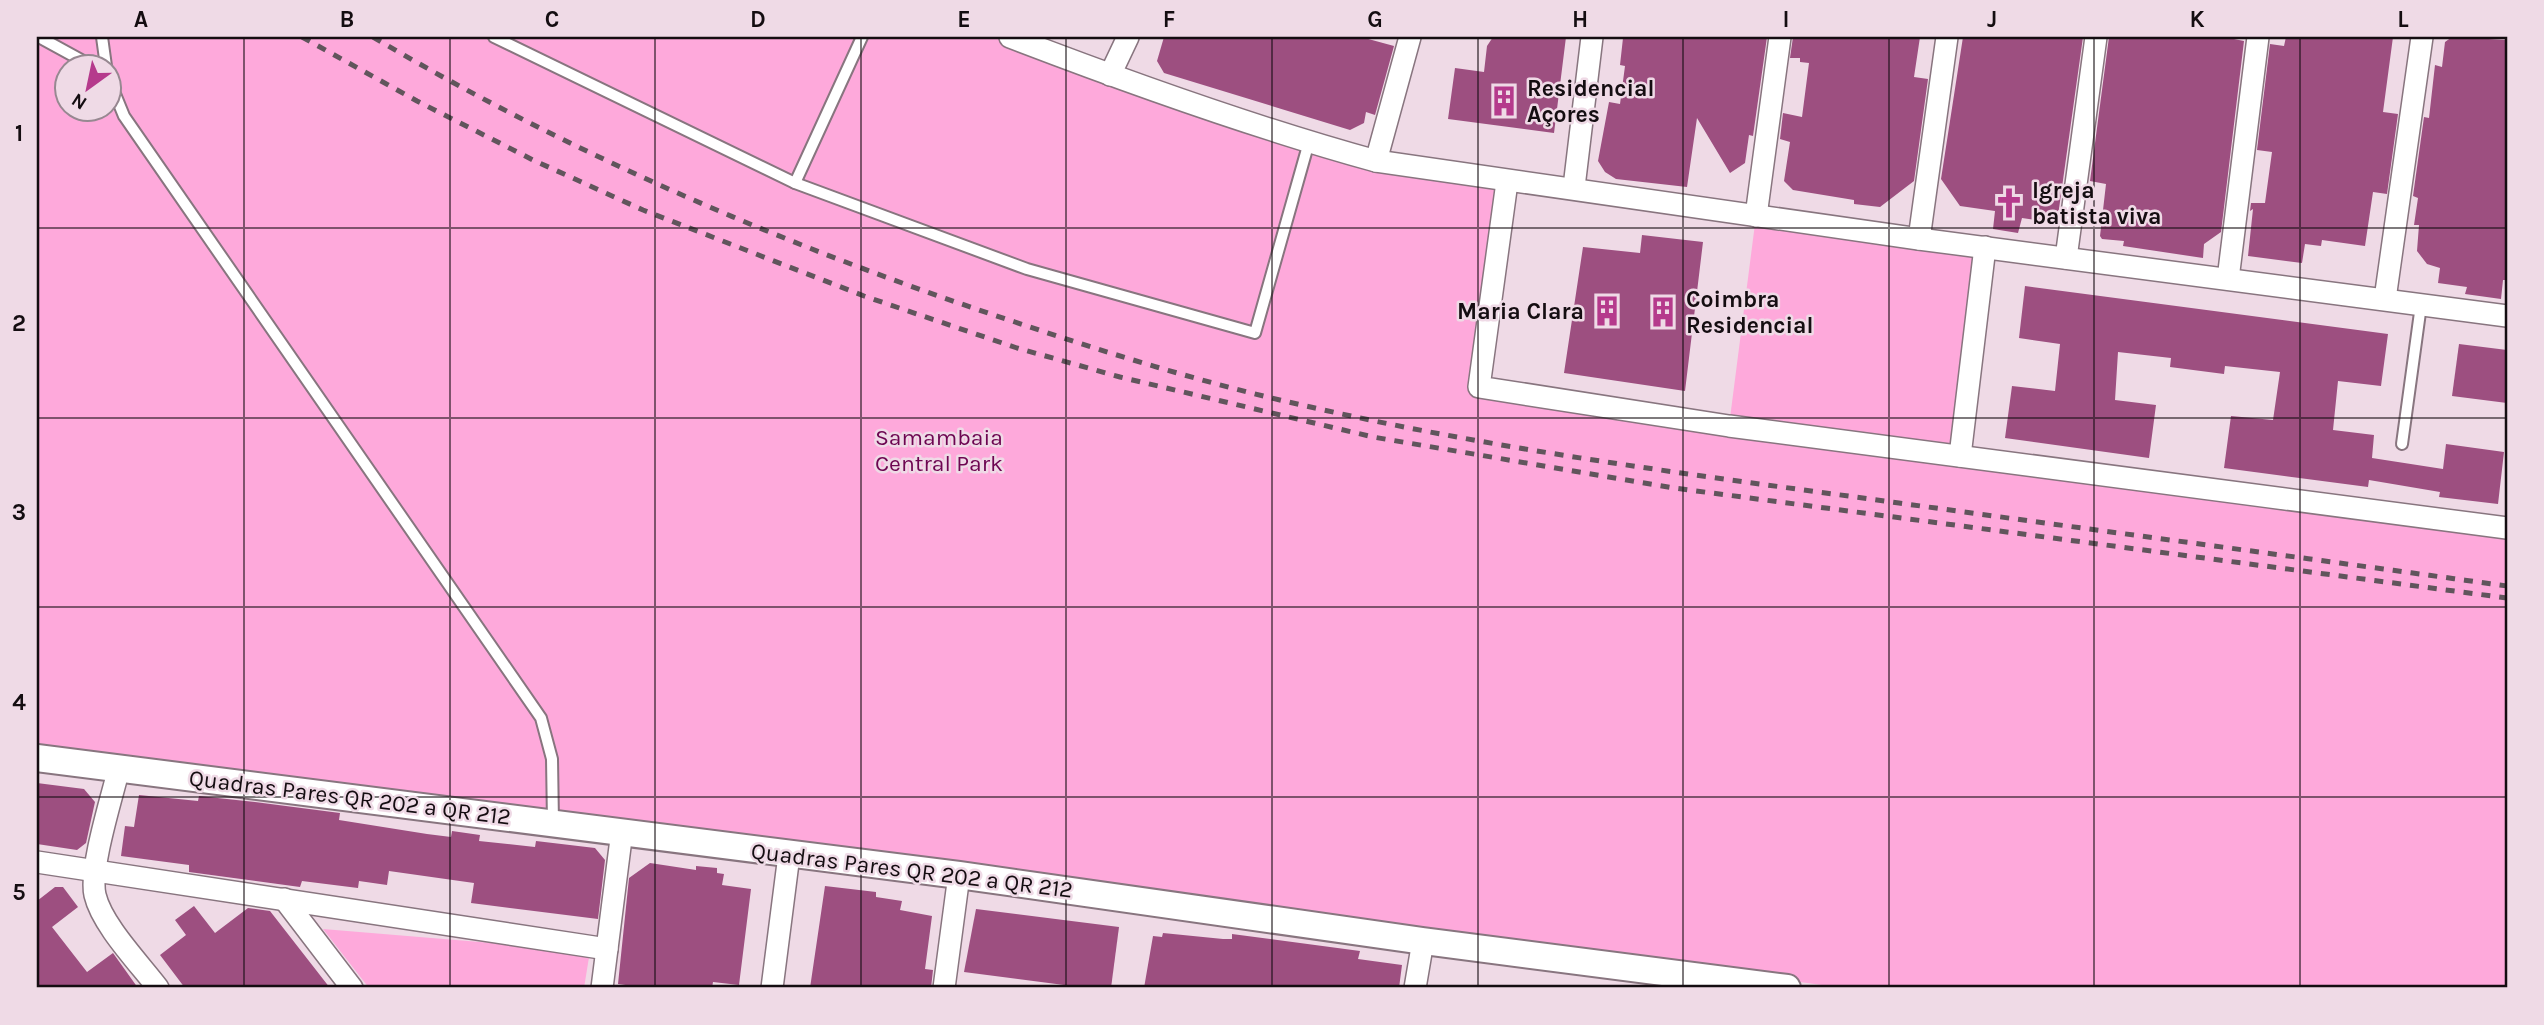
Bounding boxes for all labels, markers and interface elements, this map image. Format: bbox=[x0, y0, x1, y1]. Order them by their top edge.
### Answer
text: A bbox=[134, 6, 148, 33]
text: B bbox=[340, 6, 354, 33]
text: C bbox=[545, 6, 559, 33]
text: D bbox=[750, 6, 766, 33]
text: E bbox=[957, 6, 971, 33]
text: F bbox=[1163, 6, 1175, 33]
text: G bbox=[1367, 6, 1383, 33]
text: H bbox=[1572, 6, 1588, 33]
text: I bbox=[1782, 6, 1790, 33]
text: J bbox=[1987, 6, 1997, 33]
text: K bbox=[2189, 6, 2205, 33]
text: L bbox=[2397, 6, 2409, 33]
north arrow bbox=[52, 52, 122, 122]
place label: Residencial Açores bbox=[1527, 75, 1655, 128]
building icon: Residencial Açores bbox=[1487, 84, 1521, 118]
text: N bbox=[68, 88, 91, 114]
text: 1 bbox=[15, 120, 23, 147]
place label: Igreja batista viva bbox=[2032, 177, 2162, 230]
church icon: Igreja batista viva bbox=[1992, 186, 2026, 220]
place label: Coimbra Residencial bbox=[1686, 286, 1814, 339]
building icon: Maria Clara bbox=[1590, 294, 1624, 328]
building icon: Coimbra Residencial bbox=[1646, 295, 1680, 329]
place label: Maria Clara bbox=[1457, 298, 1584, 325]
text: 2 bbox=[12, 310, 26, 337]
park label: Samambaia Central Park bbox=[875, 424, 1003, 477]
text: 3 bbox=[12, 499, 26, 526]
text: 4 bbox=[12, 689, 26, 716]
street label: Quadras Pares QR 202 a QR 212 bbox=[187, 764, 512, 831]
street label: Quadras Pares QR 202 a QR 212 bbox=[749, 837, 1074, 904]
text: 5 bbox=[12, 879, 26, 906]

